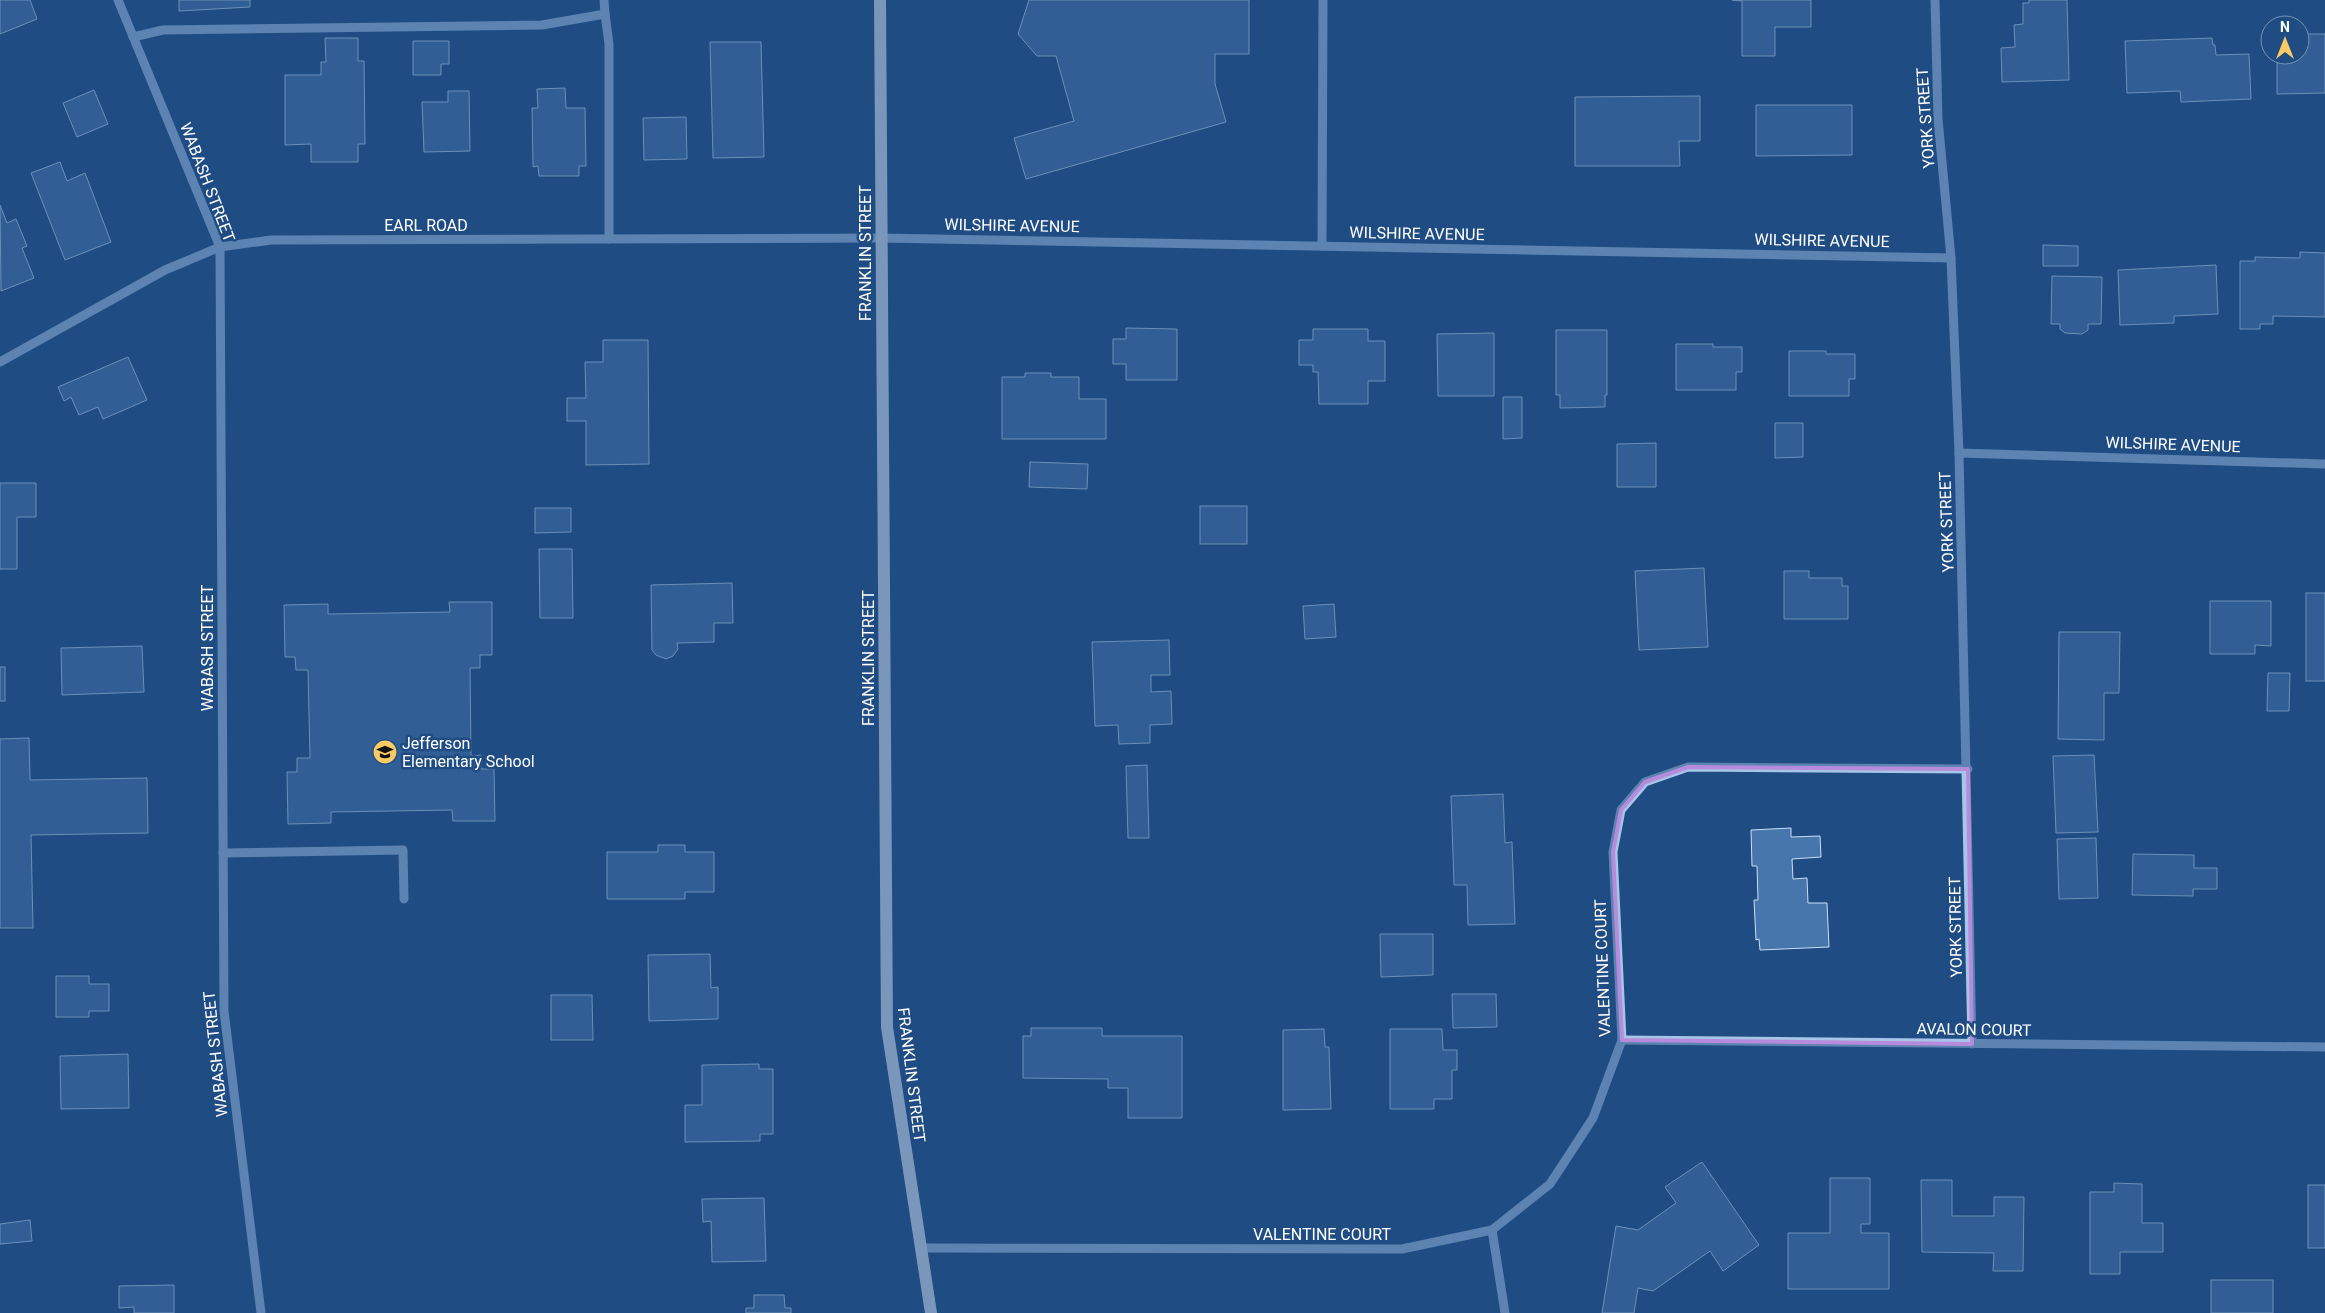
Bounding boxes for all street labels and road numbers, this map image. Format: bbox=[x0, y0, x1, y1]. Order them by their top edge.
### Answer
street label: YORK STREET bbox=[1912, 66, 1939, 169]
street label: WABASH STREET bbox=[176, 120, 239, 245]
street label: FRANKLIN STREET bbox=[856, 185, 875, 321]
street label: WILSHIRE AVENUE bbox=[944, 215, 1080, 236]
street label: EARL ROAD bbox=[384, 216, 468, 235]
street label: WILSHIRE AVENUE bbox=[1349, 223, 1485, 244]
street label: WILSHIRE AVENUE bbox=[1754, 230, 1890, 251]
street label: WILSHIRE AVENUE bbox=[2105, 433, 2241, 456]
street label: YORK STREET bbox=[1935, 471, 1958, 573]
street label: WABASH STREET bbox=[198, 584, 217, 711]
street label: FRANKLIN STREET bbox=[859, 590, 878, 726]
street label: YORK STREET bbox=[1945, 876, 1966, 978]
street label: VALENTINE COURT bbox=[1591, 898, 1614, 1037]
street label: WABASH STREET bbox=[199, 990, 232, 1118]
street label: FRANKLIN STREET bbox=[894, 1007, 929, 1144]
street label: AVALON COURT bbox=[1916, 1019, 2032, 1040]
street label: VALENTINE COURT bbox=[1253, 1225, 1391, 1244]

